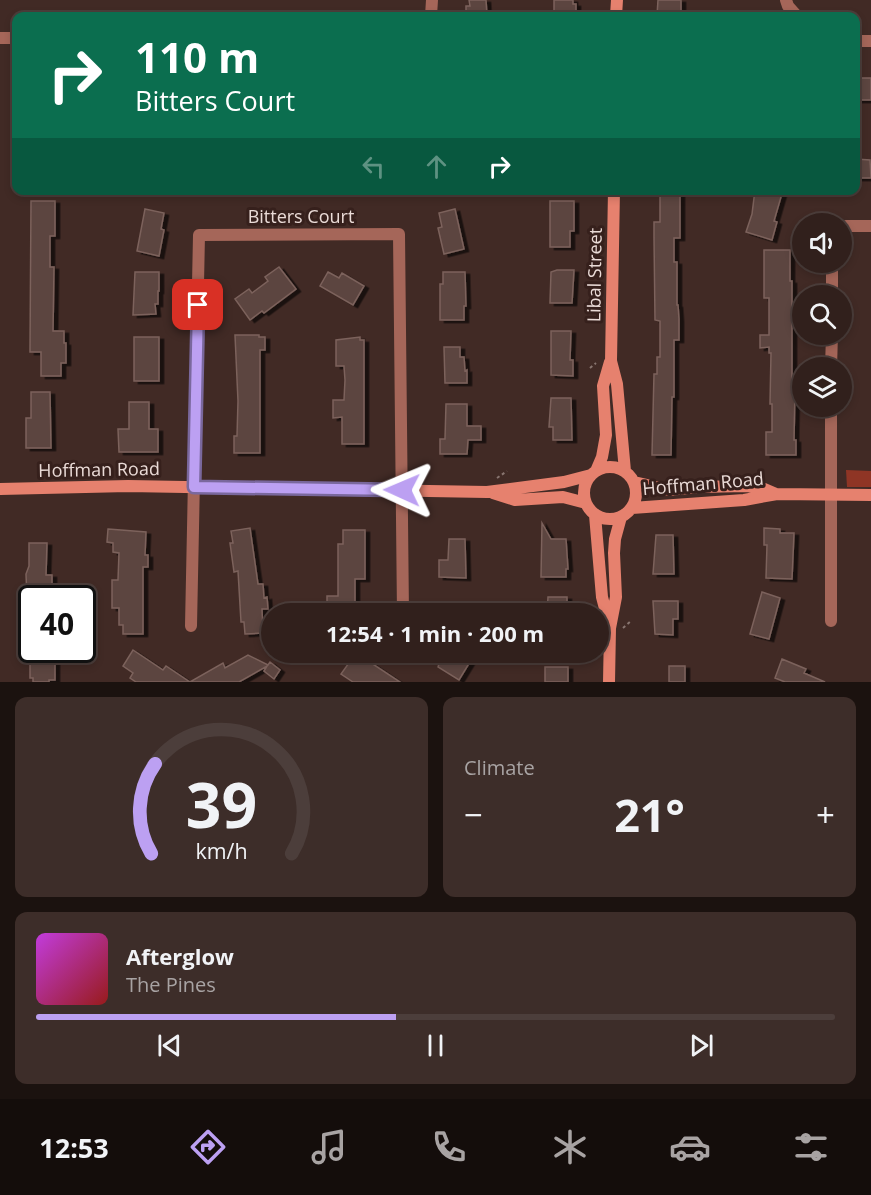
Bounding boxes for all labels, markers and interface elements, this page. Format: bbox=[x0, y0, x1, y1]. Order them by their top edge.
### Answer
text: 110 m bbox=[135, 28, 259, 85]
icon: right bbox=[36, 36, 114, 114]
text: Bitters Court bbox=[135, 82, 295, 119]
icon: left bbox=[357, 150, 390, 183]
icon: ahead bbox=[420, 150, 453, 183]
icon: right bbox=[483, 150, 516, 183]
street label: Bitters Court bbox=[248, 204, 354, 228]
map controls bbox=[792, 213, 852, 417]
button: sound bbox=[792, 213, 852, 273]
street label: Libal Street bbox=[581, 228, 607, 322]
pin bbox=[172, 279, 223, 330]
button: search bbox=[792, 285, 852, 345]
icon: arrive bbox=[181, 288, 214, 321]
button: layers bbox=[792, 357, 852, 417]
street label: Hoffman Road bbox=[38, 456, 160, 482]
position arrow bbox=[370, 458, 434, 522]
street label: Hoffman Road bbox=[641, 466, 765, 500]
speed limit sign: 40 bbox=[18, 585, 96, 663]
text: 12:54 · 1 min · 200 m bbox=[326, 618, 544, 648]
text: Climate bbox=[464, 754, 535, 781]
text: 39 bbox=[186, 761, 257, 846]
text: 21° bbox=[614, 784, 685, 845]
text: − bbox=[464, 792, 483, 837]
text: + bbox=[816, 792, 835, 837]
text: km/h bbox=[195, 836, 248, 865]
text: Afterglow bbox=[126, 941, 234, 971]
text: The Pines bbox=[126, 971, 216, 998]
icon: previous bbox=[153, 1029, 186, 1062]
icon: pause bbox=[419, 1029, 452, 1062]
icon: next bbox=[685, 1029, 718, 1062]
icon: directions bbox=[187, 1126, 229, 1168]
icon: music bbox=[308, 1126, 350, 1168]
icon: phone bbox=[428, 1126, 470, 1168]
icon: climate bbox=[549, 1126, 591, 1168]
icon: car bbox=[669, 1126, 711, 1168]
icon: filters bbox=[790, 1126, 832, 1168]
text: 12:53 bbox=[39, 1129, 109, 1166]

